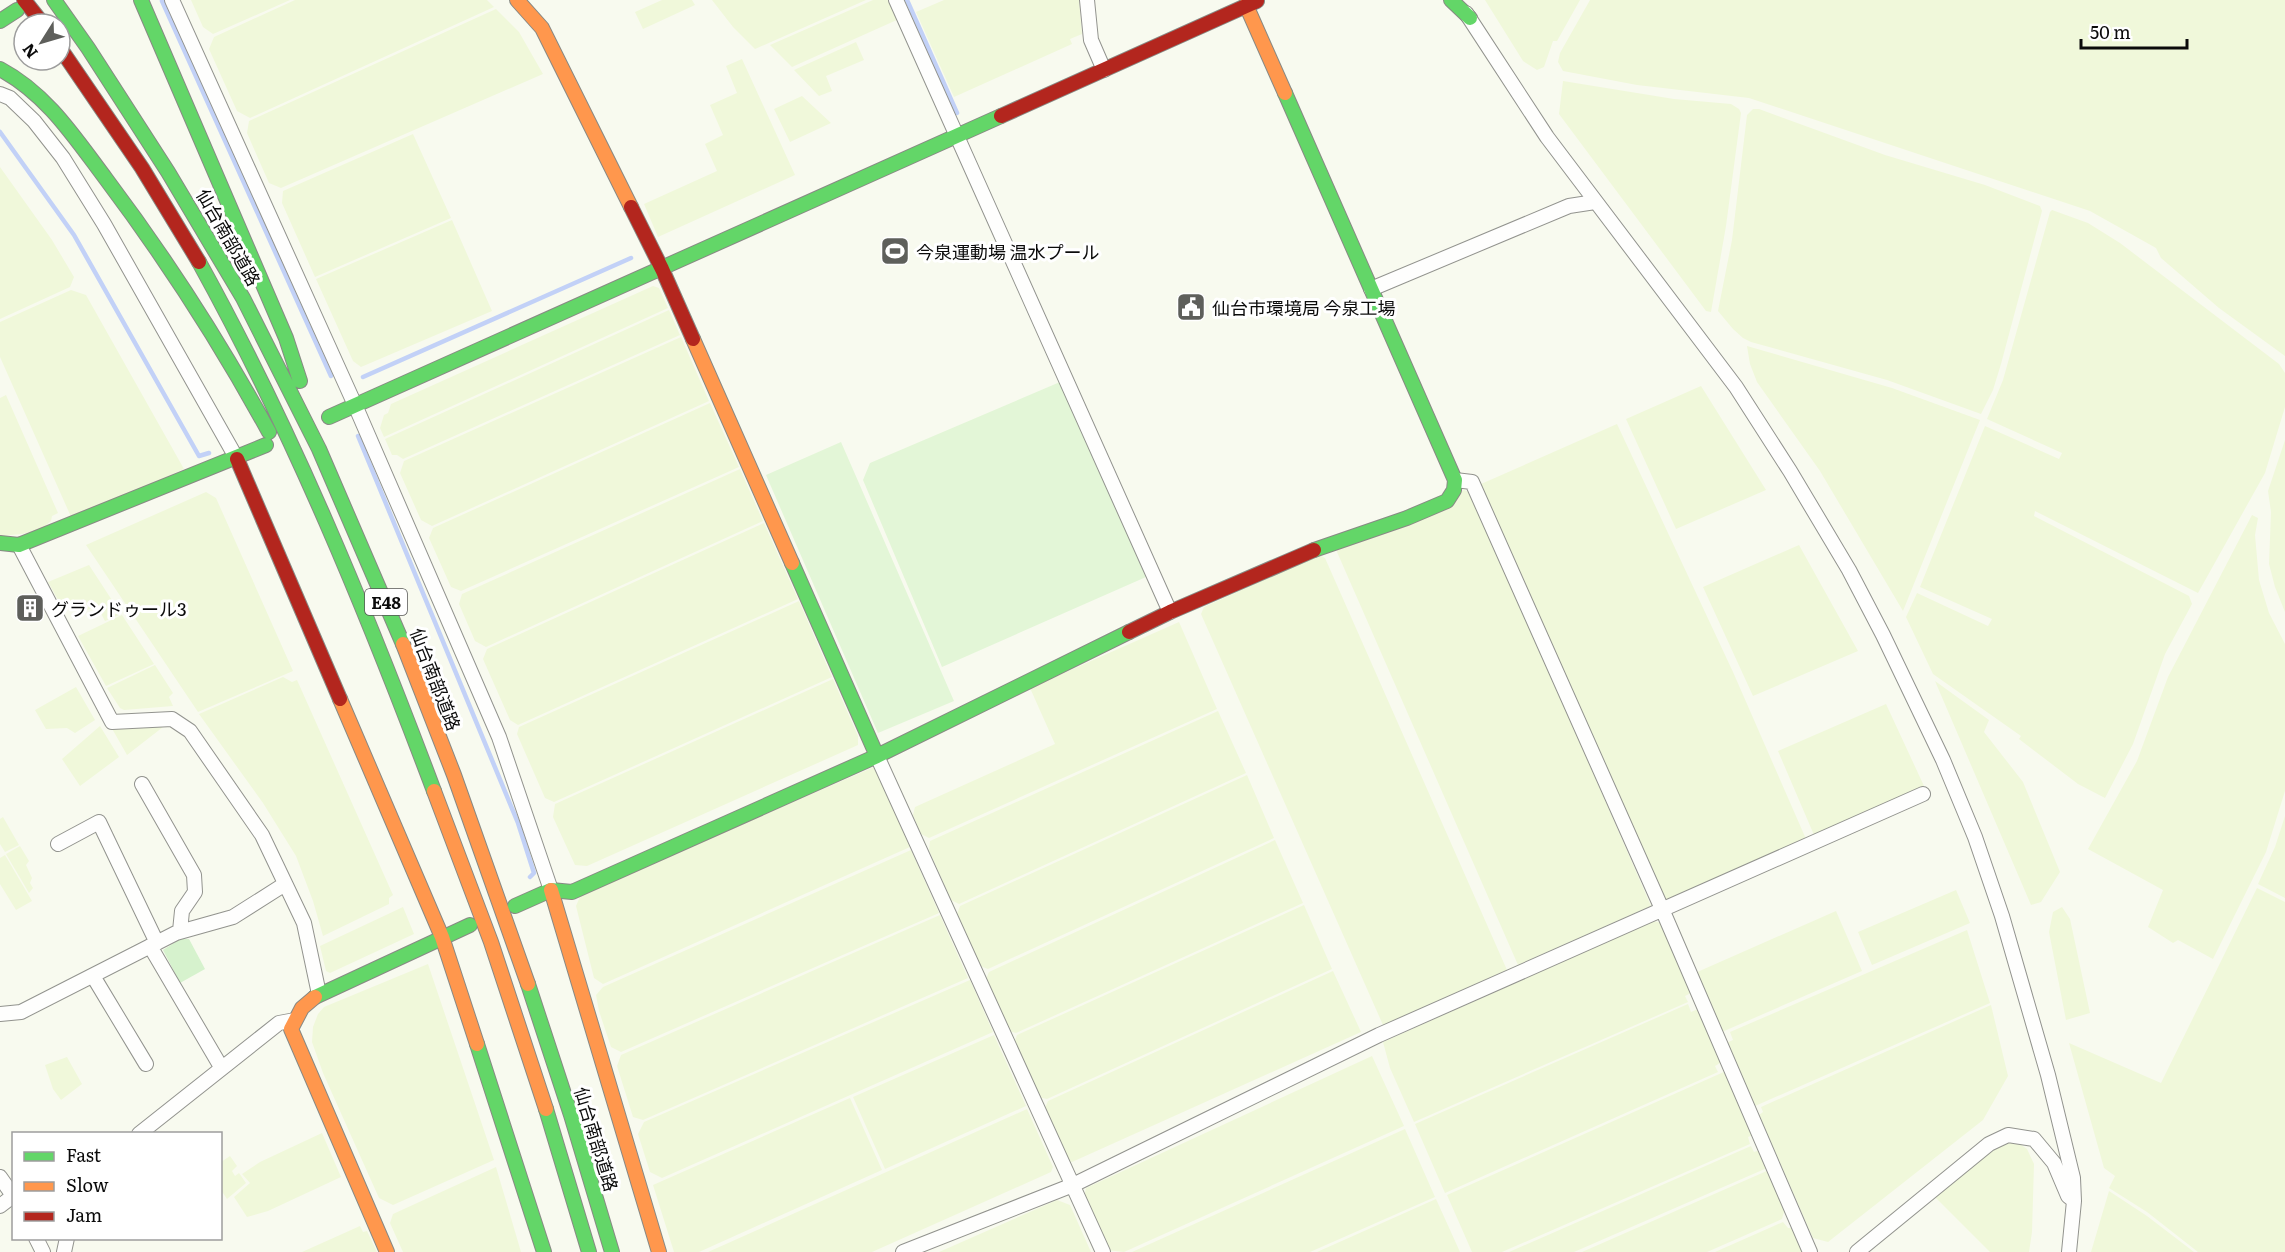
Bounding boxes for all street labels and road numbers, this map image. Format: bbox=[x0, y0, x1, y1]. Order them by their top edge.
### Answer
street label: 仙台南部道路 bbox=[190, 183, 268, 291]
road number: E48 bbox=[365, 589, 407, 615]
street label: 仙台南部道路 bbox=[404, 624, 468, 734]
street label: 仙台南部道路 bbox=[568, 1083, 626, 1195]

